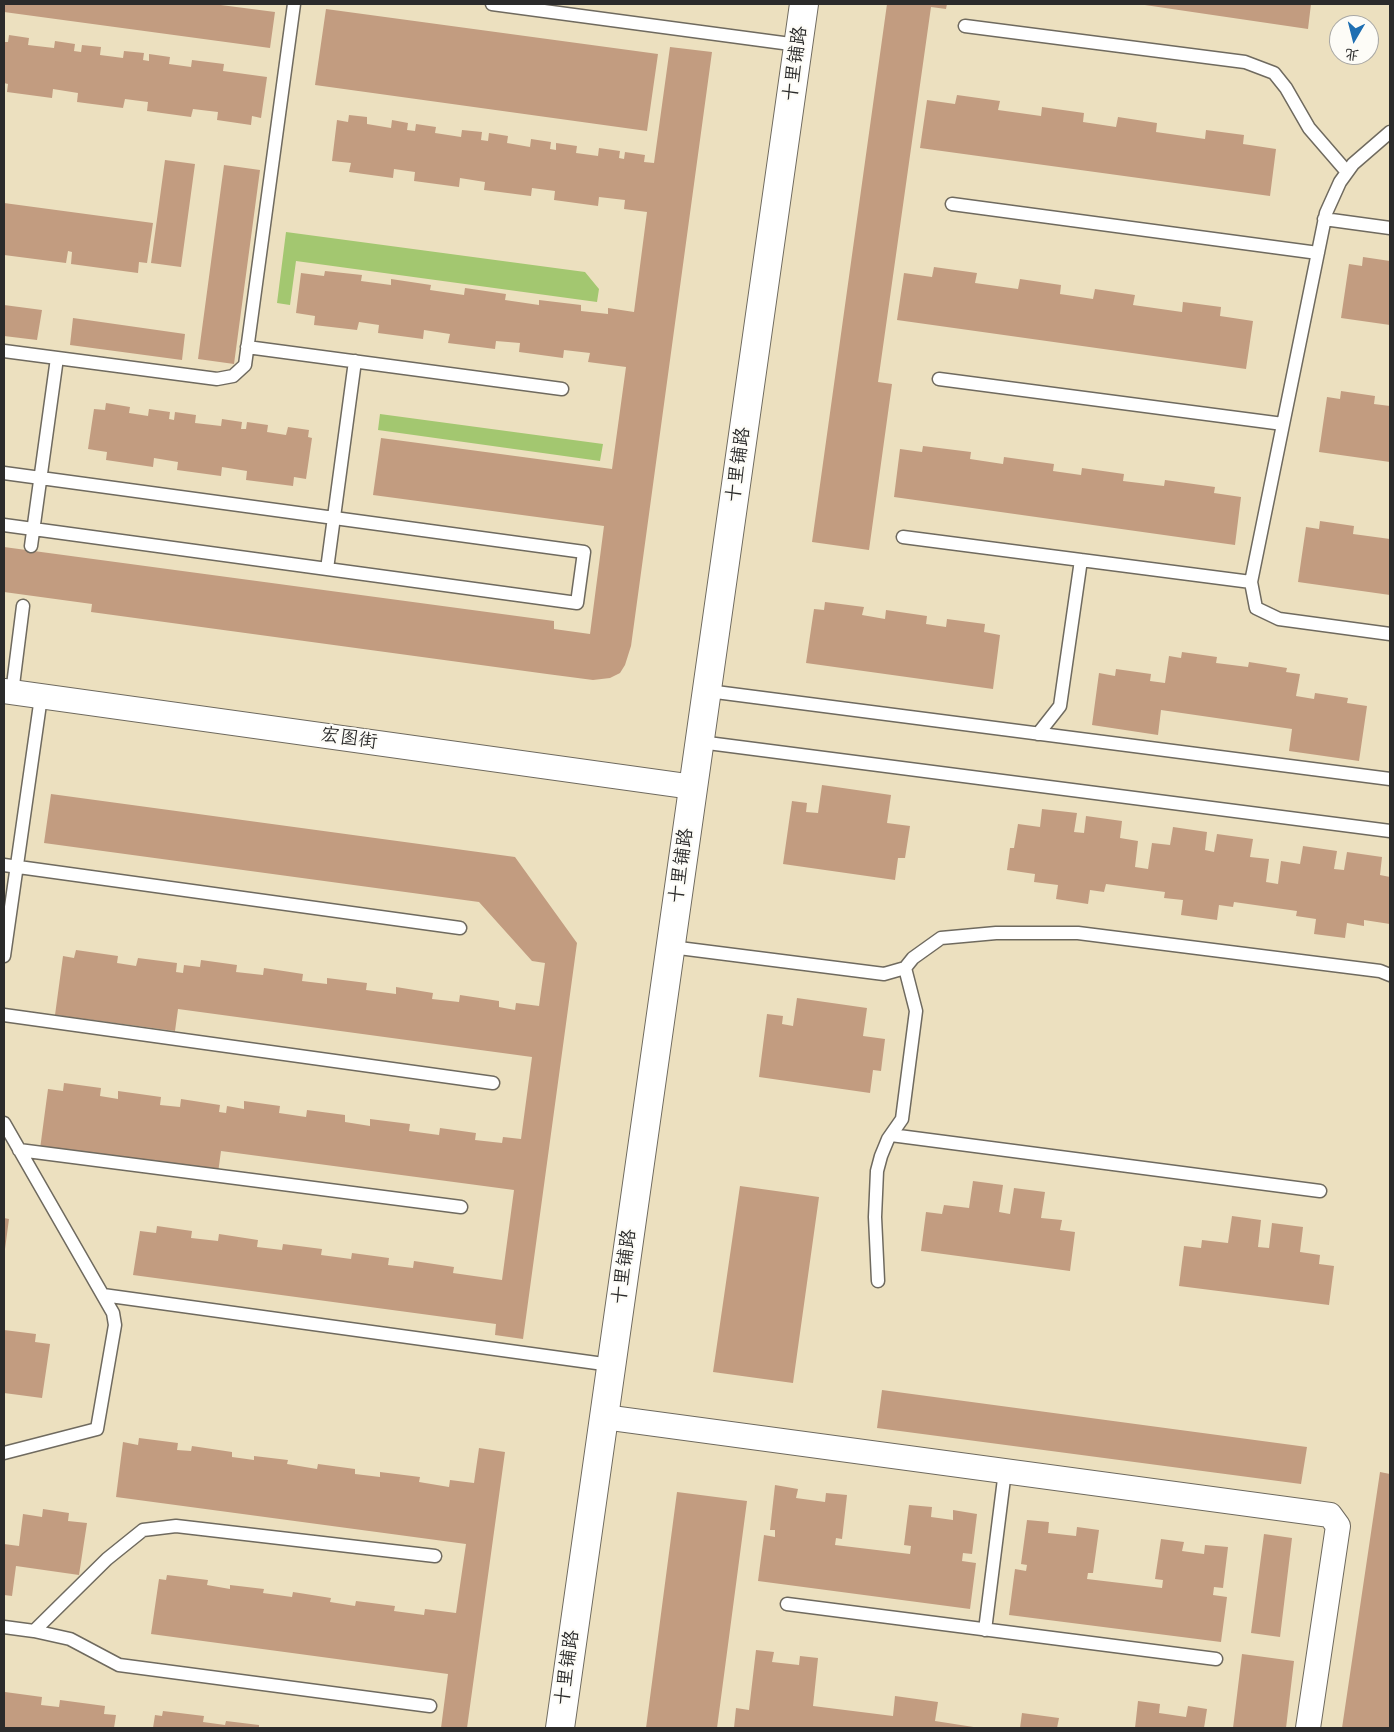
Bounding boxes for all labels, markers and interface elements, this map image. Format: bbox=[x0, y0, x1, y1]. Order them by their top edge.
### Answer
north arrow bbox=[1329, 15, 1379, 65]
street label: 十里铺路 bbox=[779, 25, 813, 103]
text: 北 bbox=[1343, 41, 1361, 68]
street label: 十里铺路 bbox=[722, 426, 756, 504]
street label: 宏图街 bbox=[319, 724, 379, 754]
street label: 十里铺路 bbox=[665, 827, 699, 905]
street label: 十里铺路 bbox=[608, 1228, 642, 1306]
street label: 十里铺路 bbox=[551, 1629, 585, 1707]

